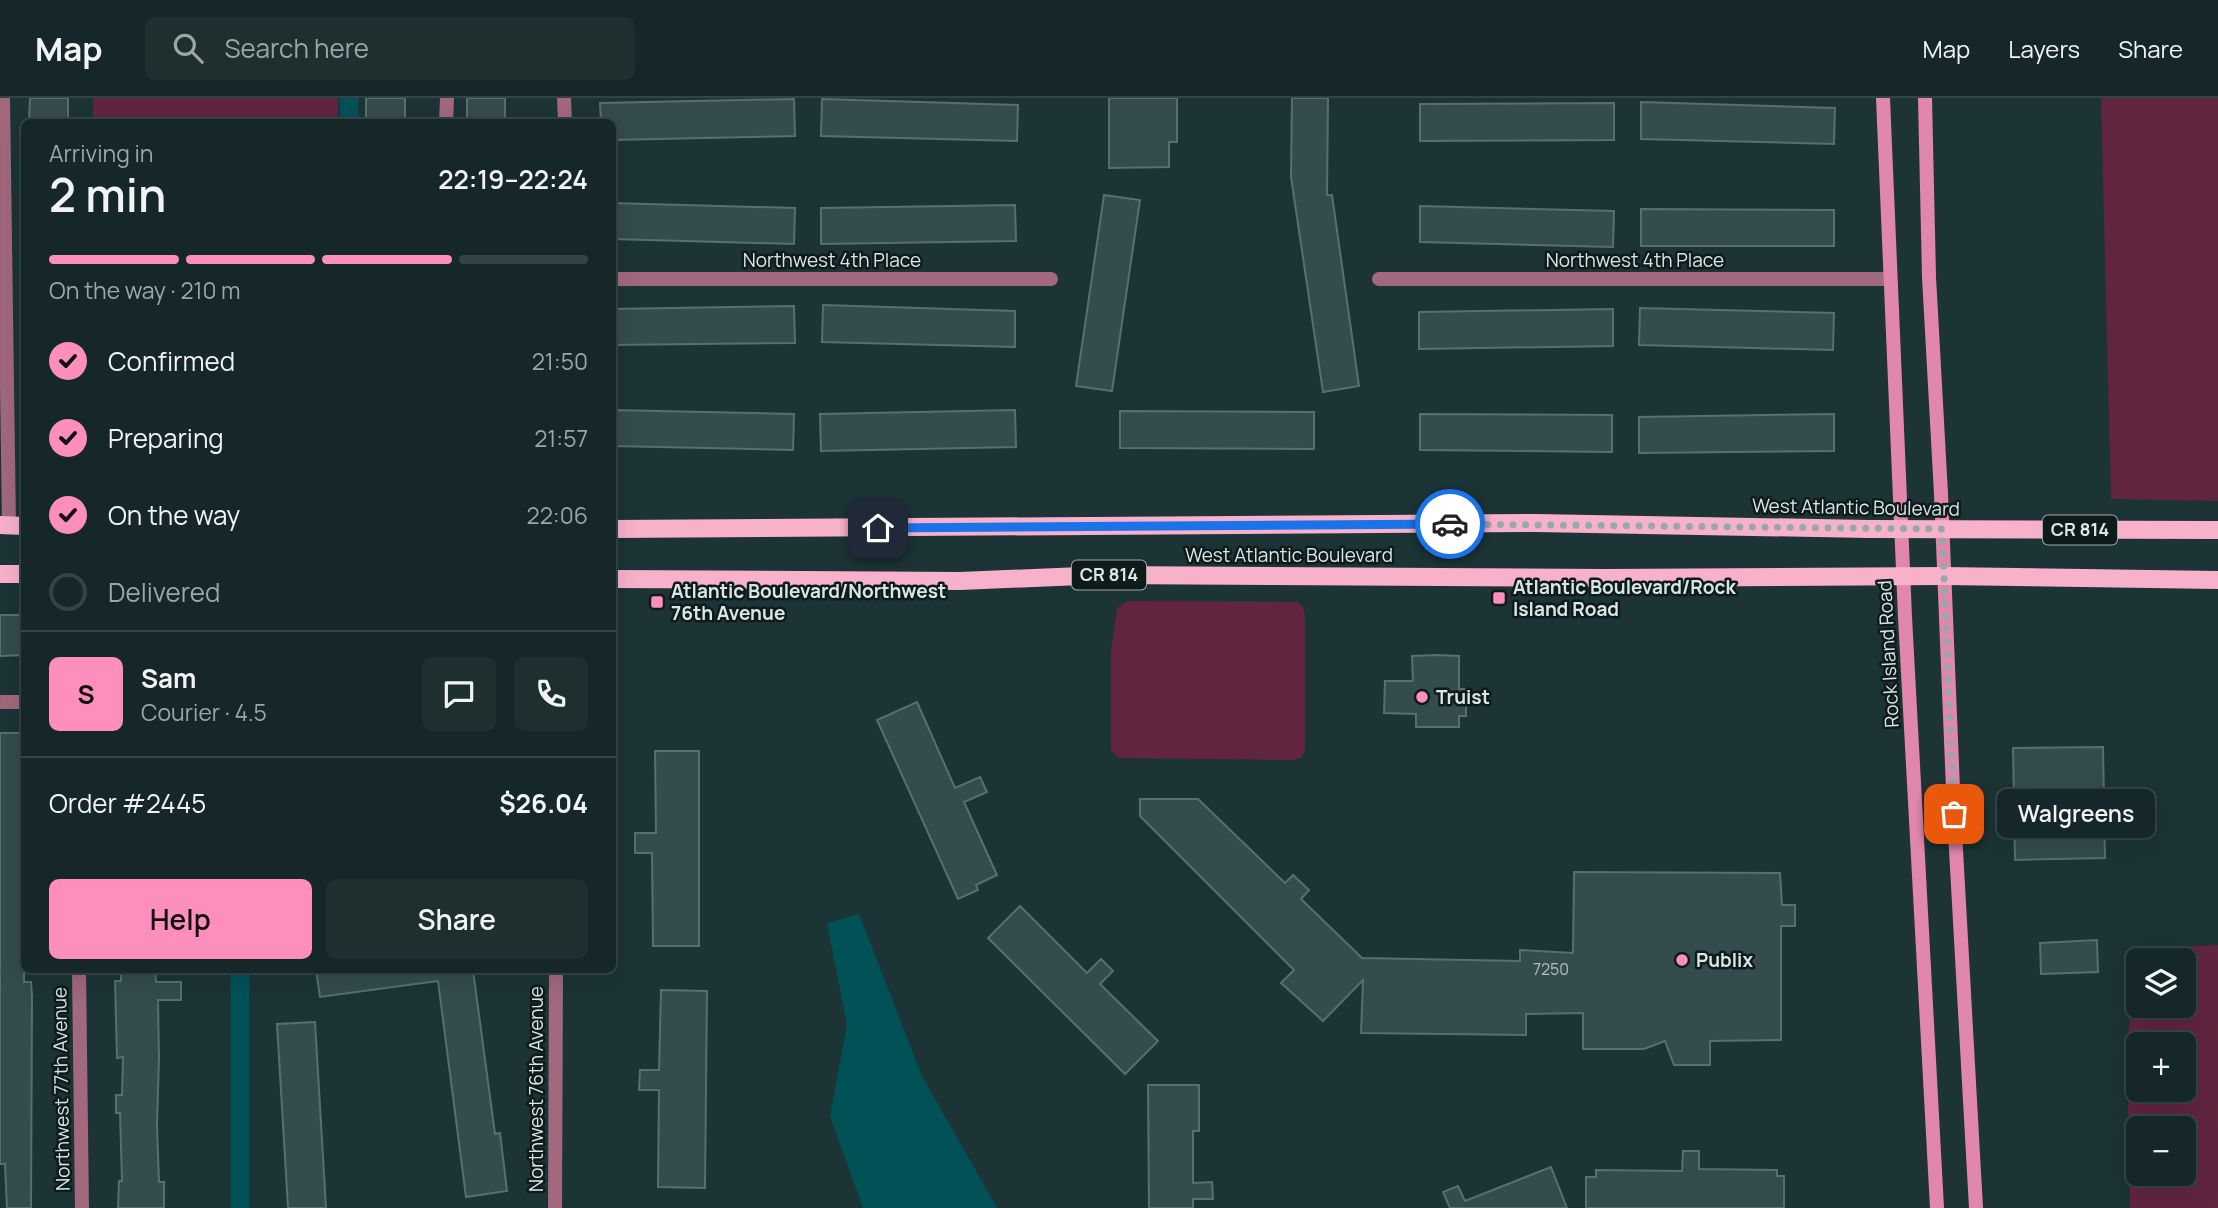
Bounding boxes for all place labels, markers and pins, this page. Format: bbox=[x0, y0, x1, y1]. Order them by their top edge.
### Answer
pin bbox=[848, 498, 908, 558]
place label: Atlantic Boulevard/Rock Island Road bbox=[1513, 574, 1736, 622]
place label: Atlantic Boulevard/Northwest 76th Avenue bbox=[671, 578, 946, 626]
marker: Atlantic Boulevard/Rock Island Road bbox=[1491, 590, 1507, 606]
marker: Atlantic Boulevard/Northwest 76th Avenue bbox=[649, 594, 665, 610]
place label: Truist bbox=[1436, 684, 1490, 710]
marker: Truist bbox=[1414, 689, 1430, 705]
pin bbox=[1924, 784, 1984, 844]
callout: Walgreens bbox=[1996, 790, 2154, 838]
place label: Publix bbox=[1696, 947, 1753, 973]
marker: Publix bbox=[1674, 952, 1690, 968]

